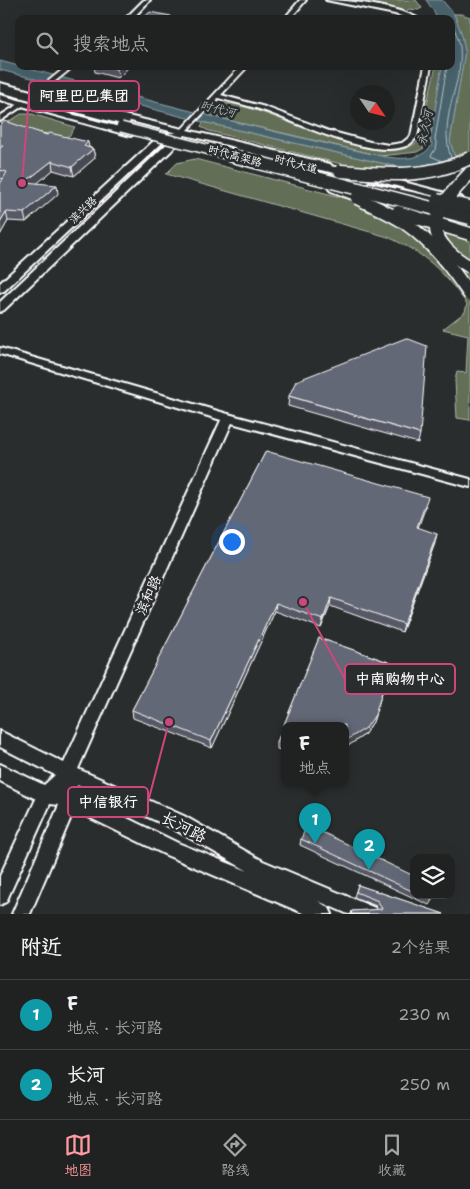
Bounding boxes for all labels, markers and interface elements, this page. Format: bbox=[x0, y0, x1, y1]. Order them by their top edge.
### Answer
search box bbox=[15, 15, 455, 70]
icon: search bbox=[33, 29, 61, 57]
text: 搜索地点 bbox=[73, 31, 149, 56]
callout: 阿里巴巴集团 bbox=[29, 81, 139, 111]
north arrow bbox=[350, 85, 395, 130]
text: 阿里巴巴集团 bbox=[39, 86, 129, 106]
water label: 时代河 bbox=[199, 97, 239, 122]
water label: 永久河 bbox=[413, 107, 437, 147]
street label: 时代高架路 bbox=[206, 142, 264, 170]
street label: 时代大道 bbox=[273, 151, 319, 177]
street label: 滨兴路 bbox=[66, 193, 100, 227]
your location bbox=[219, 529, 245, 555]
street label: 滨和路 bbox=[131, 572, 165, 618]
callout: 中南购物中心 bbox=[345, 664, 455, 694]
text: 中南购物中心 bbox=[355, 669, 445, 689]
popup bbox=[281, 722, 349, 787]
text: F bbox=[299, 731, 310, 756]
text: 地点 bbox=[299, 757, 331, 778]
callout: 中信银行 bbox=[68, 787, 148, 817]
text: 中信银行 bbox=[78, 792, 138, 812]
pin: 1 bbox=[299, 803, 331, 844]
street label: 长河路 bbox=[158, 807, 210, 847]
pin: 2 bbox=[353, 829, 385, 870]
map controls bbox=[410, 854, 455, 899]
button: layers bbox=[410, 854, 455, 899]
text: 附近 bbox=[20, 933, 62, 961]
text: 2个结果 bbox=[391, 937, 450, 958]
text: F bbox=[67, 991, 78, 1016]
text: 1 bbox=[32, 1004, 40, 1025]
text: 230 m bbox=[398, 1004, 450, 1025]
text: 地点 · 长河路 bbox=[67, 1017, 162, 1038]
text: 长河 bbox=[67, 1062, 105, 1087]
text: 2 bbox=[30, 1074, 42, 1095]
text: 250 m bbox=[399, 1074, 450, 1095]
text: 地点 · 长河路 bbox=[67, 1088, 162, 1109]
tab: 地图 bbox=[64, 1131, 92, 1179]
tab: 路线 bbox=[221, 1131, 249, 1179]
tab: 收藏 bbox=[378, 1131, 406, 1179]

